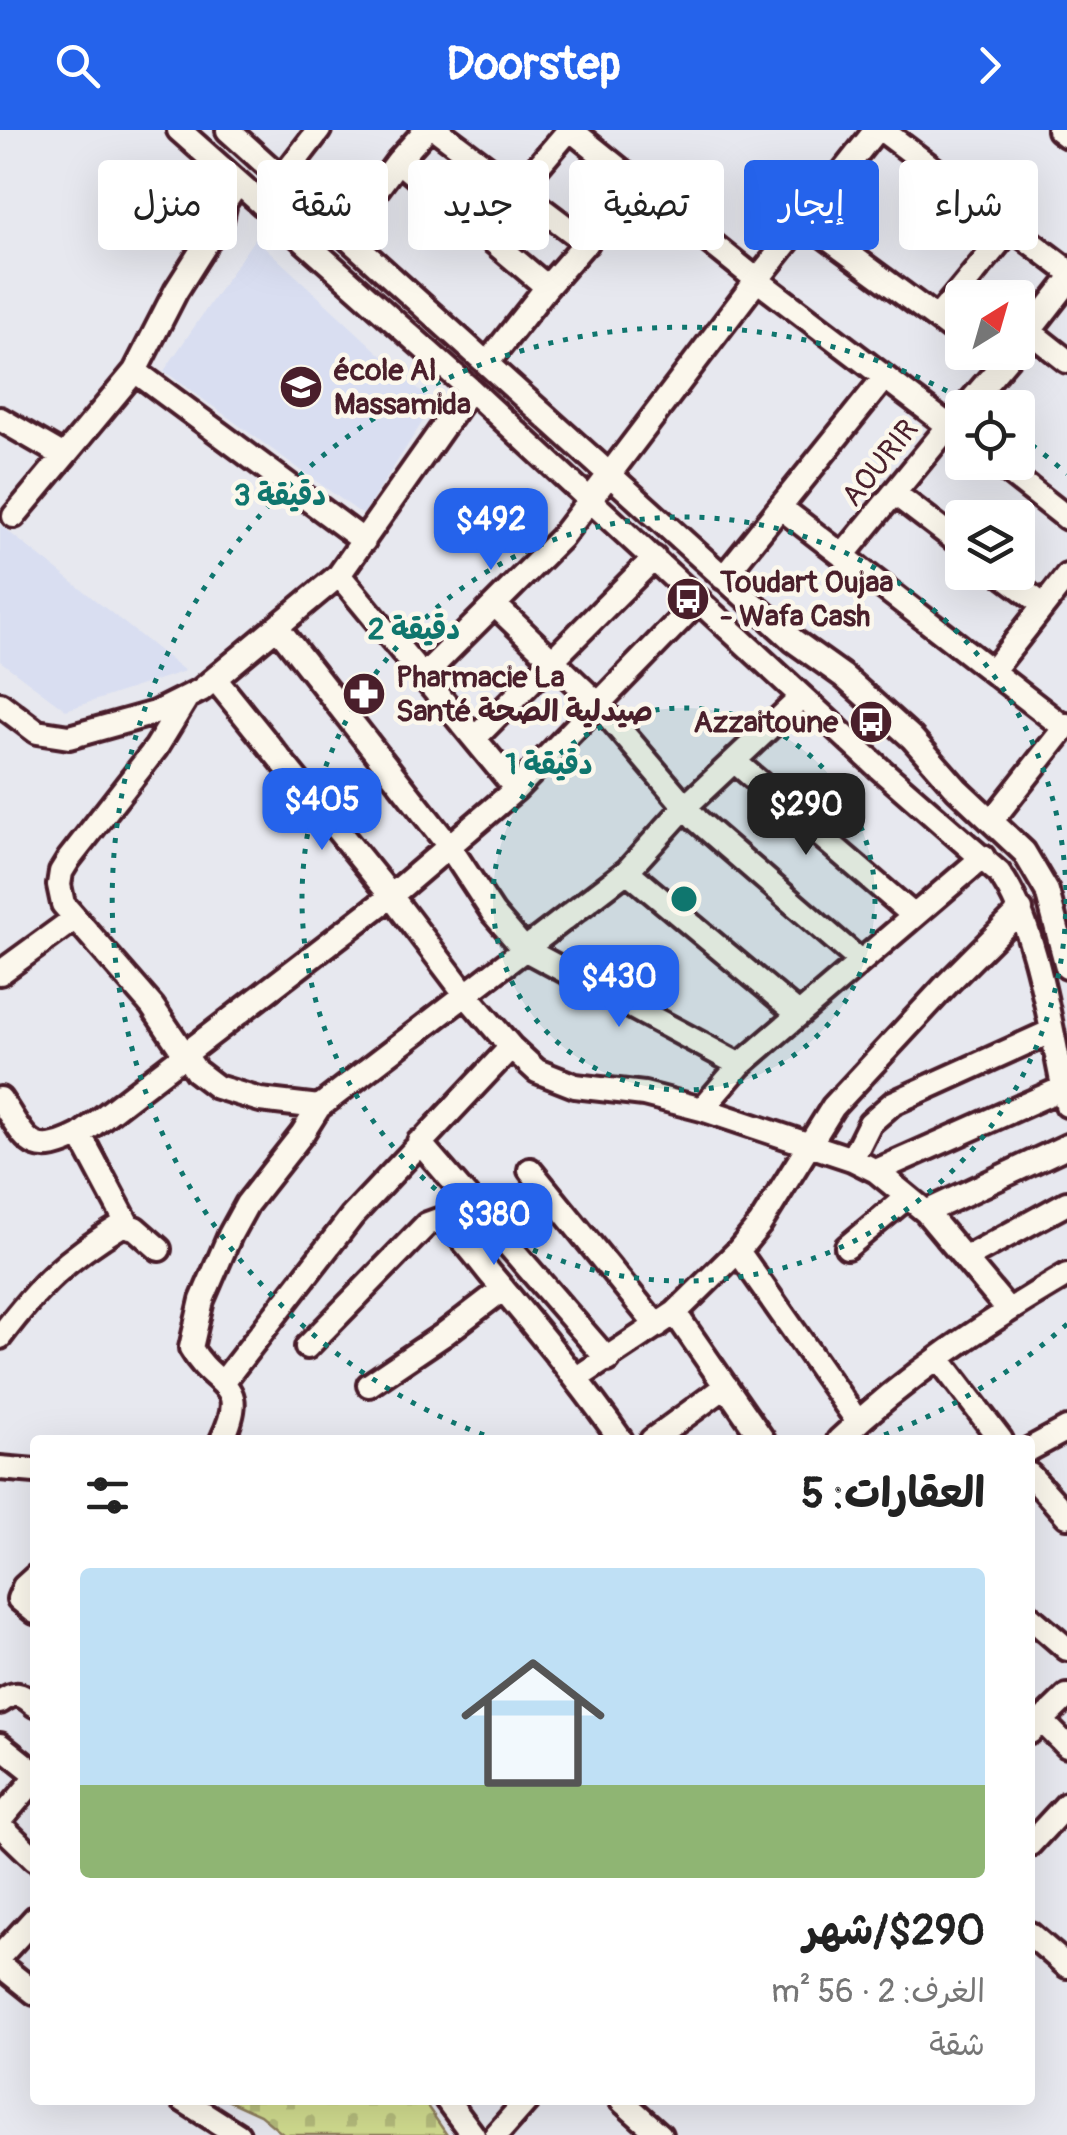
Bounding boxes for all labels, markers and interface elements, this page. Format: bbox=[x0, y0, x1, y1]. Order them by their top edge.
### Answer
text: Doorstep bbox=[446, 37, 621, 93]
icon: search bbox=[50, 38, 105, 93]
icon: forward bbox=[962, 38, 1017, 93]
chip: منزل bbox=[98, 160, 237, 250]
chip: شقة bbox=[257, 160, 388, 250]
chip: جديد bbox=[408, 160, 549, 250]
chip: تصفية bbox=[569, 160, 724, 250]
chip: إيجار bbox=[744, 160, 879, 250]
chip: شراء bbox=[899, 160, 1038, 250]
north arrow bbox=[945, 280, 1035, 370]
map controls bbox=[945, 280, 1035, 590]
place label: école Al Massamida bbox=[333, 352, 471, 423]
school or university icon: école Al Massamida bbox=[278, 364, 324, 410]
button: locate bbox=[945, 390, 1035, 480]
street label: AOURIR bbox=[834, 412, 926, 514]
text: 3 دقيقة bbox=[234, 477, 326, 514]
pin: $492 bbox=[432, 488, 550, 573]
text: $492 bbox=[456, 500, 526, 540]
button: layers bbox=[945, 500, 1035, 590]
place label: Toudart Oujaa - Wafa Cash bbox=[719, 564, 893, 635]
bus stop icon: Toudart Oujaa - Wafa Cash bbox=[665, 576, 711, 622]
text: 2 دقيقة bbox=[368, 611, 460, 648]
place label: Pharmacie La Santé صيدلية الصحة bbox=[396, 659, 653, 730]
pharmacy icon: Pharmacie La Santé صيدلية الصحة bbox=[341, 671, 387, 717]
bus stop icon: Azzaitoune bbox=[848, 699, 894, 745]
place label: Azzaitoune bbox=[693, 704, 839, 741]
text: 1 دقيقة bbox=[505, 746, 593, 783]
pin: $405 bbox=[263, 768, 381, 853]
pin: $290 bbox=[747, 773, 865, 858]
text: $405 bbox=[284, 780, 360, 820]
text: $290 bbox=[769, 785, 843, 825]
centre of rings bbox=[666, 881, 702, 917]
pin: $430 bbox=[560, 945, 678, 1030]
text: $430 bbox=[581, 957, 657, 997]
pin: $380 bbox=[435, 1183, 553, 1268]
text: $380 bbox=[457, 1195, 531, 1235]
icon: filters bbox=[80, 1468, 135, 1523]
text: العقارات: 5 bbox=[801, 1468, 985, 1520]
icon: home bbox=[443, 1633, 623, 1813]
text: $290/شهر bbox=[804, 1905, 985, 1957]
text: الغرف: 2 · 56 m² bbox=[771, 1972, 985, 2012]
text: شقة bbox=[929, 2025, 985, 2065]

